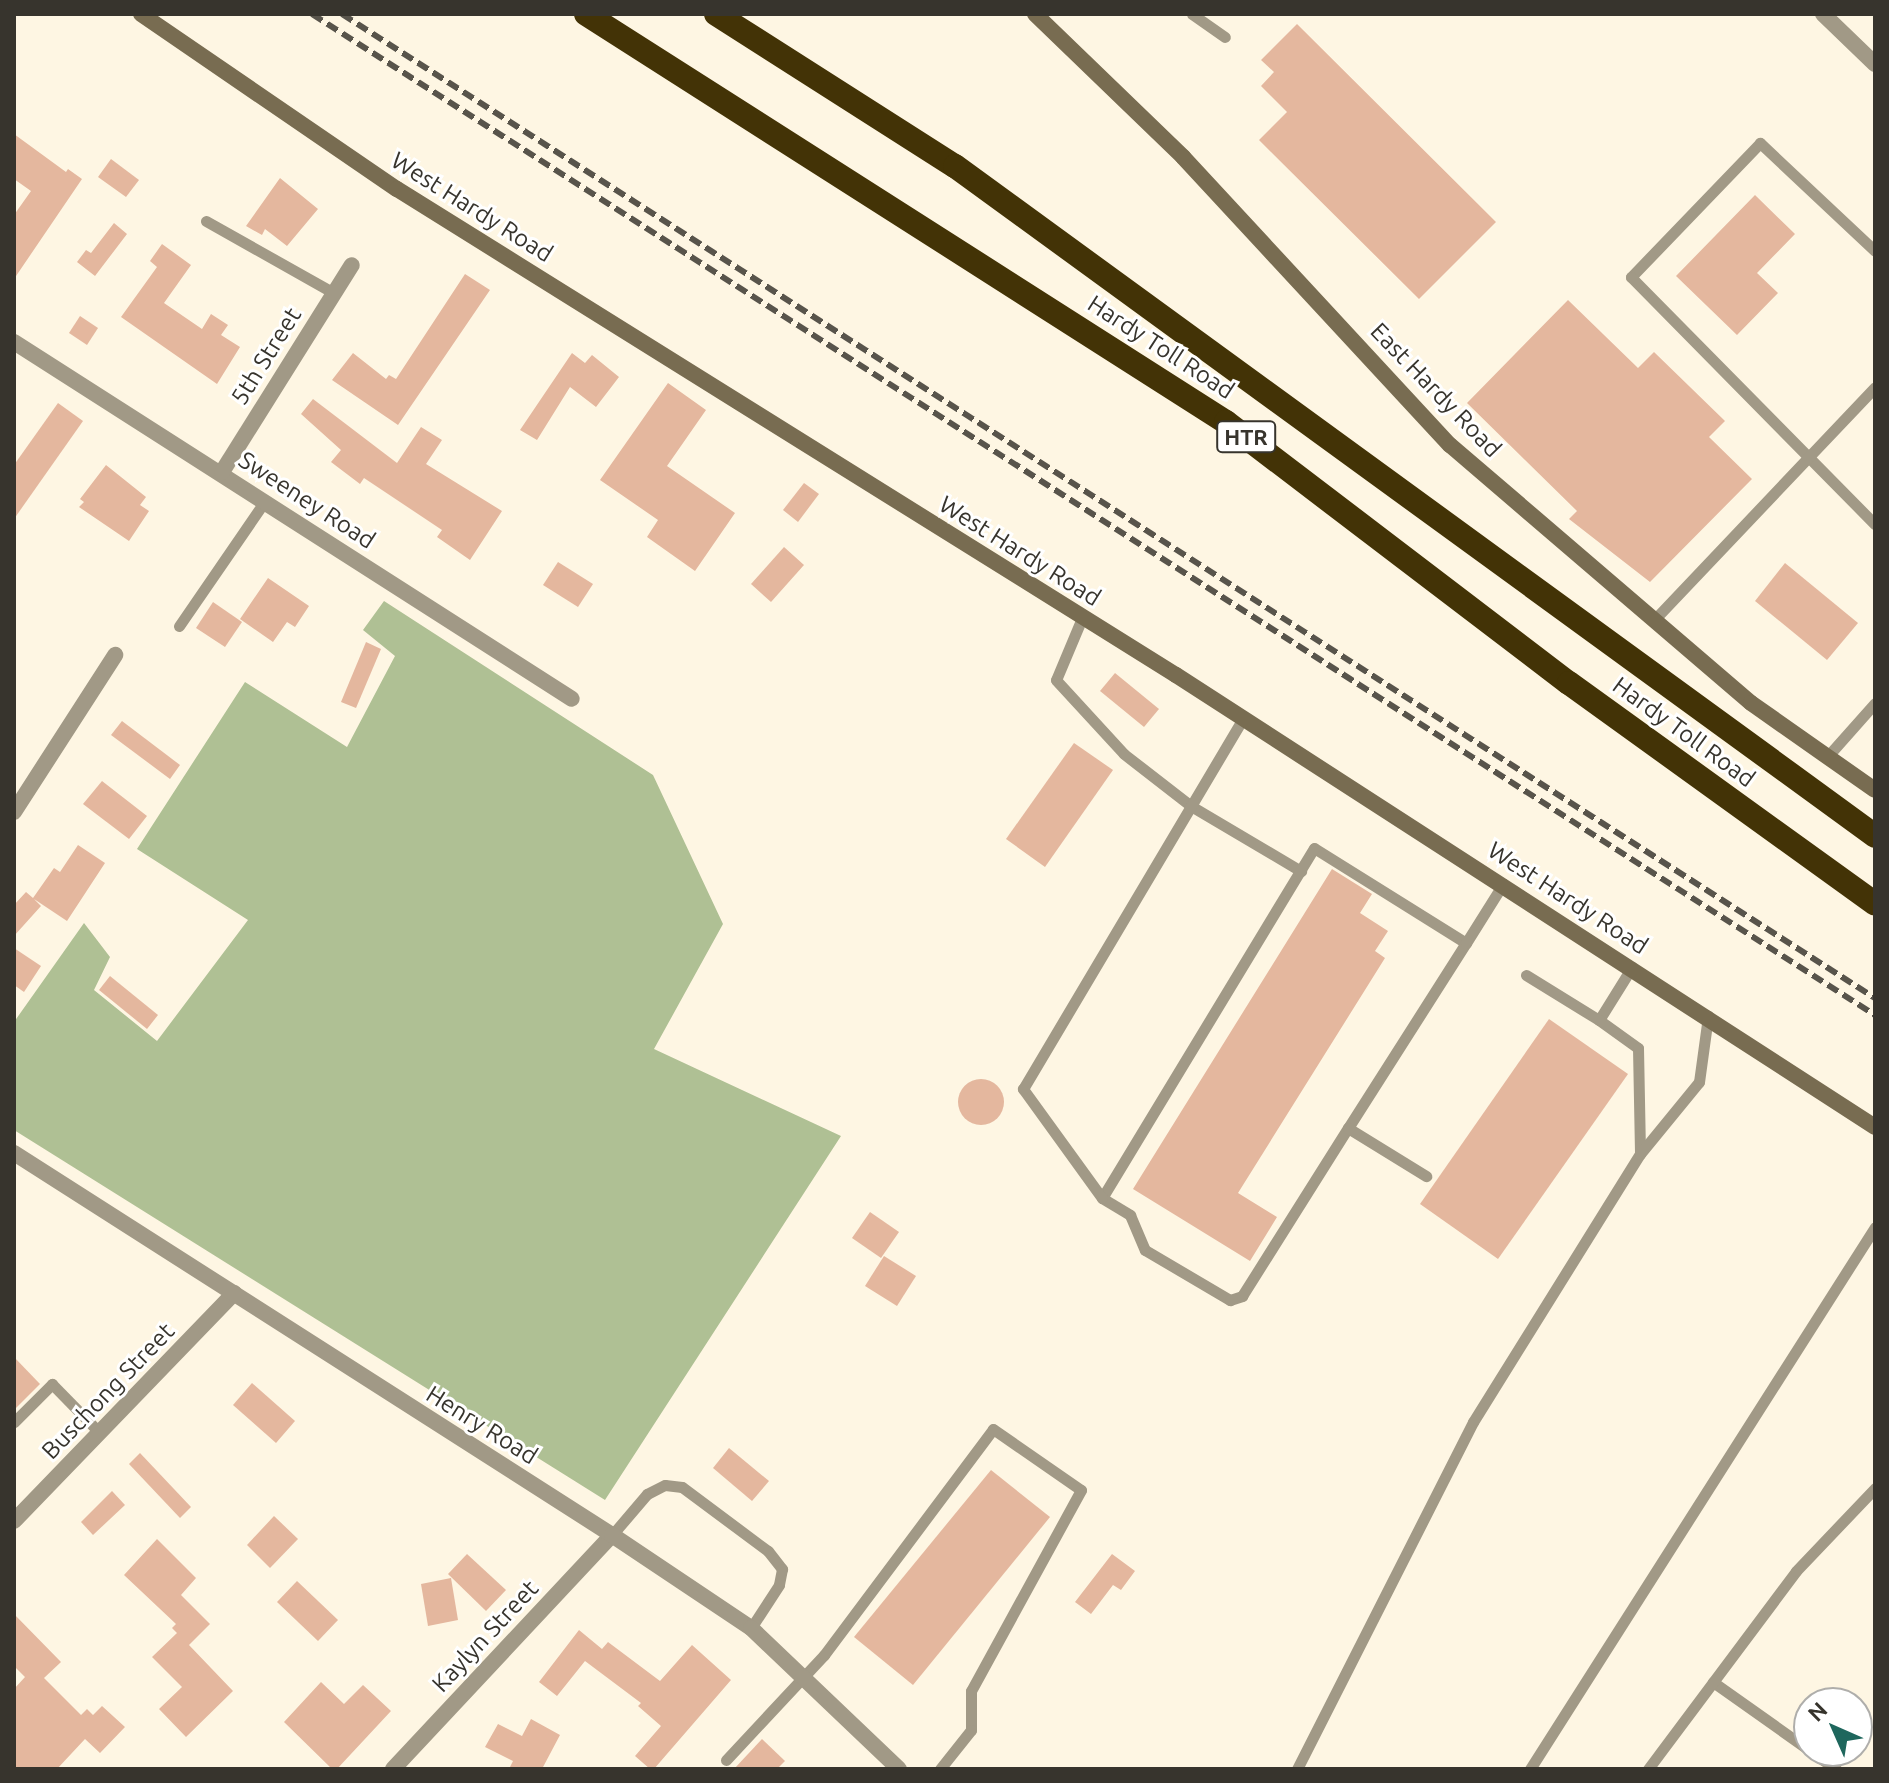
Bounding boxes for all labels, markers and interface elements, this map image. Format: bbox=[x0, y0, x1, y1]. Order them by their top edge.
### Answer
street label: West Hardy Road bbox=[386, 146, 558, 268]
street label: Hardy Toll Road bbox=[1082, 289, 1240, 405]
street label: 5th Street bbox=[225, 302, 307, 410]
street label: East Hardy Road bbox=[1365, 317, 1507, 463]
road number: HTR bbox=[1216, 419, 1276, 455]
street label: Sweeney Road bbox=[233, 445, 381, 555]
street label: West Hardy Road bbox=[934, 490, 1106, 612]
street label: Hardy Toll Road bbox=[1607, 671, 1761, 793]
street label: West Hardy Road bbox=[1483, 836, 1653, 960]
street label: Buschong Street bbox=[36, 1317, 180, 1465]
street label: Henry Road bbox=[421, 1379, 543, 1471]
street label: Kaylyn Street bbox=[426, 1574, 544, 1698]
north arrow bbox=[1793, 1687, 1873, 1767]
text: N bbox=[1802, 1696, 1832, 1726]

